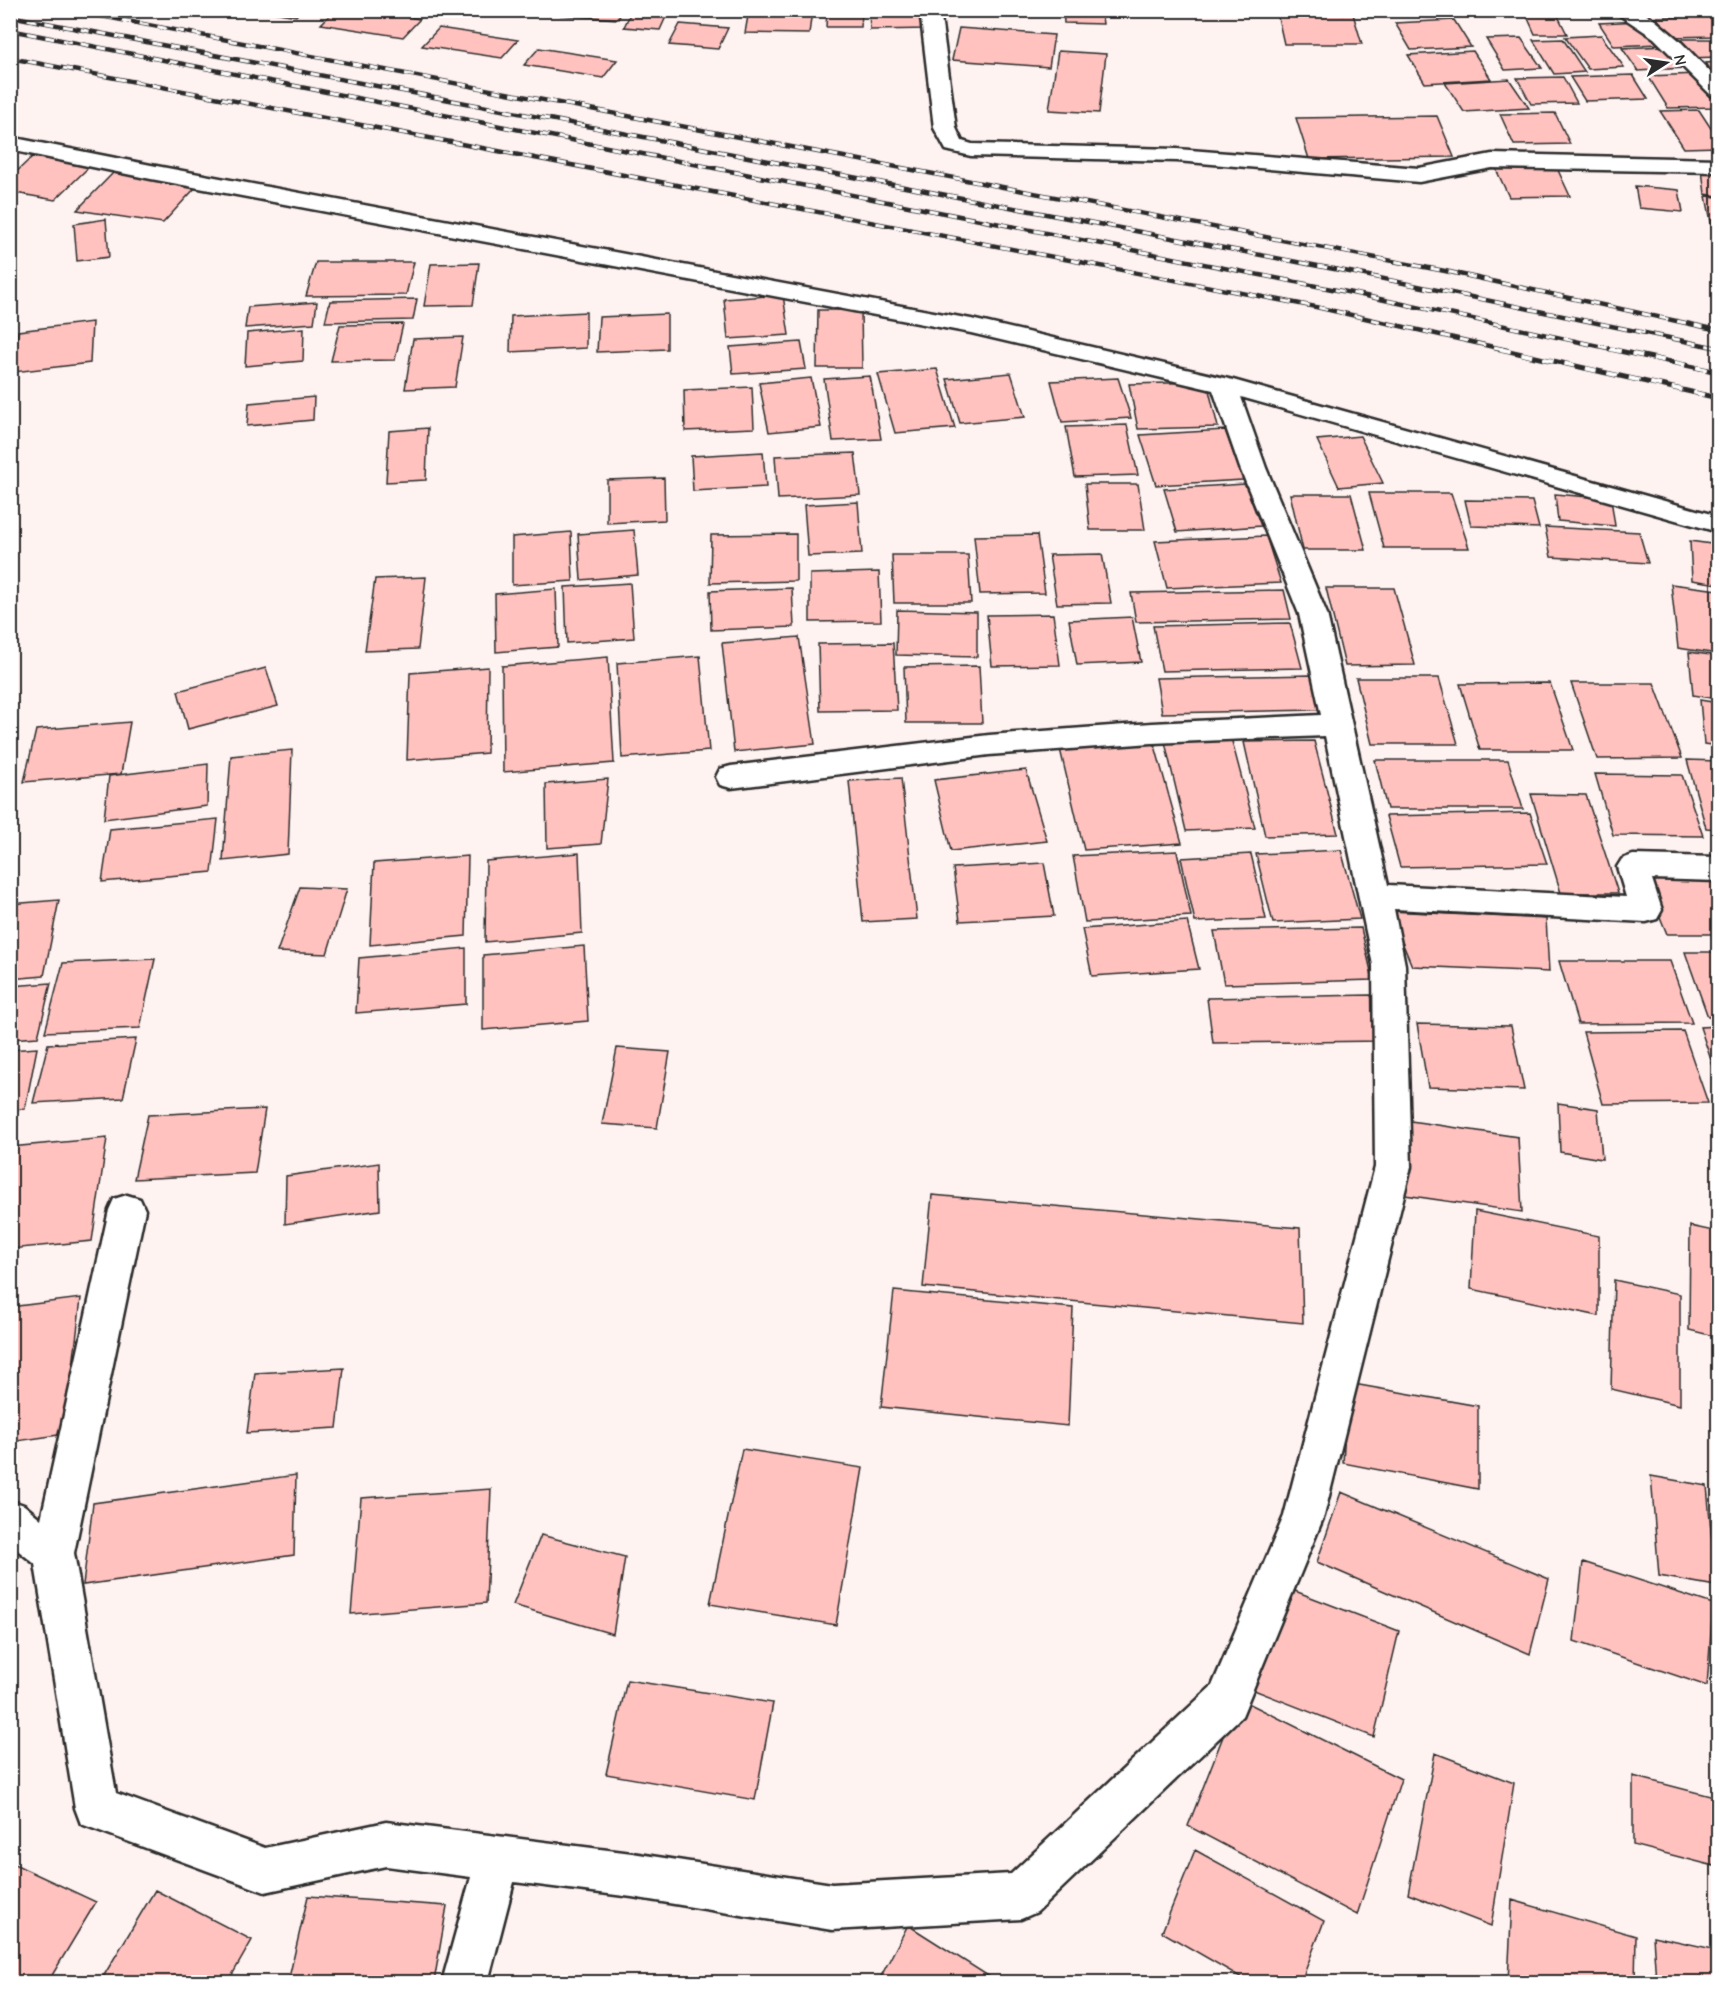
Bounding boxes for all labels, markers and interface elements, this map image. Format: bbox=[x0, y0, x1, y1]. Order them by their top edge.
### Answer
north arrow bbox=[1636, 33, 1696, 93]
text: N bbox=[1670, 53, 1690, 67]

